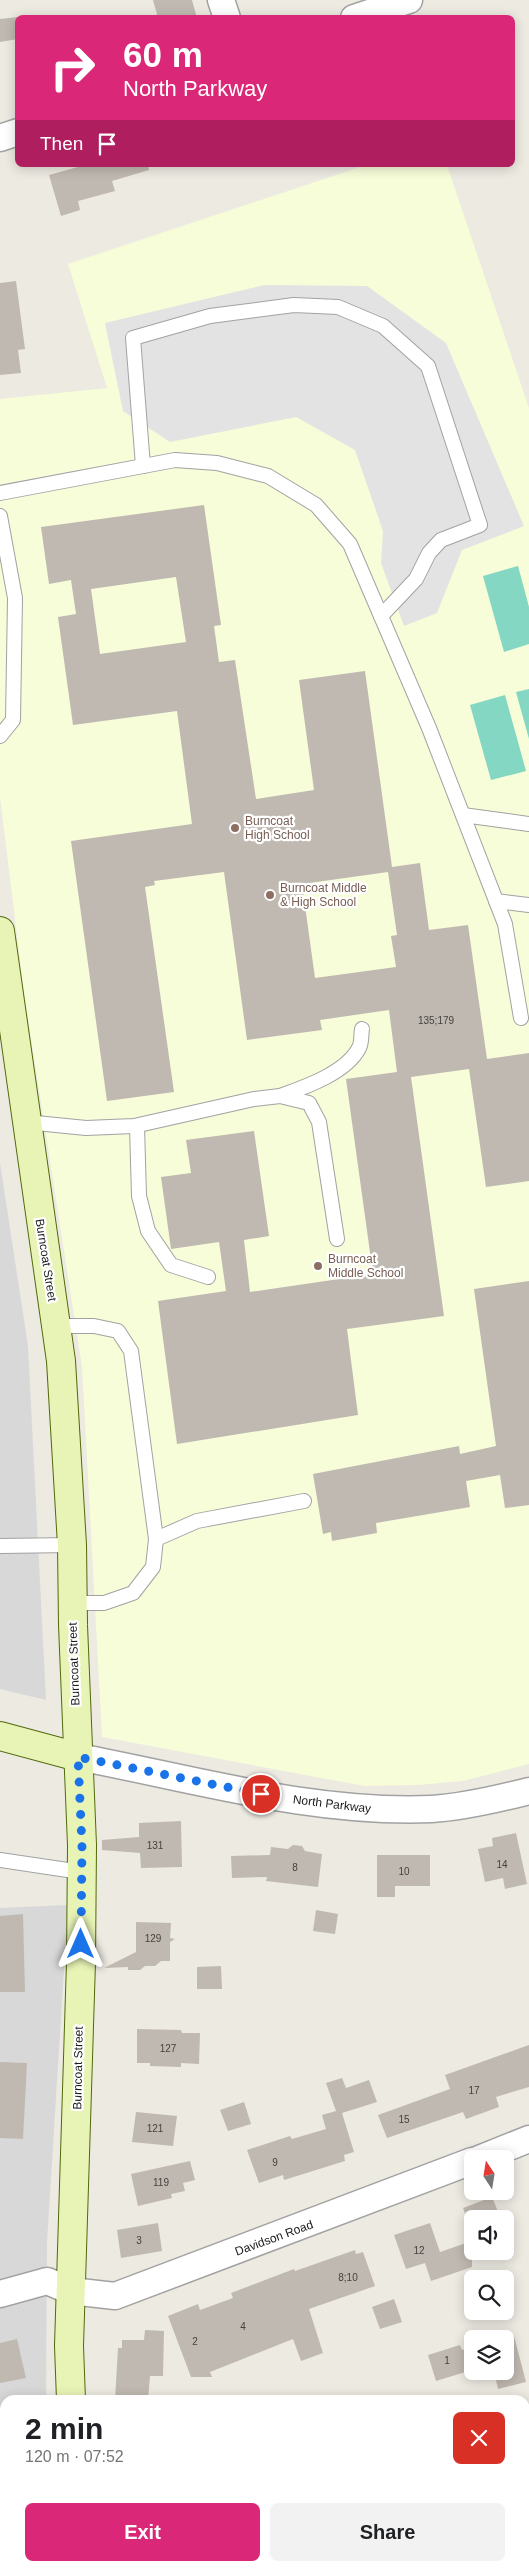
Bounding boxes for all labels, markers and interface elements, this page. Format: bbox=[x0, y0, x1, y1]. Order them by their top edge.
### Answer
icon: right bbox=[40, 35, 105, 100]
text: 60 m bbox=[123, 35, 203, 74]
text: North Parkway bbox=[123, 76, 267, 101]
icon: arrive bbox=[93, 130, 121, 158]
text: Then bbox=[40, 133, 83, 154]
place label: Burncoat High School bbox=[245, 814, 310, 842]
marker: Burncoat High School bbox=[229, 822, 241, 834]
place label: Burncoat Middle & High School bbox=[280, 881, 367, 909]
marker: Burncoat Middle & High School bbox=[264, 889, 276, 901]
house number: 135;179 bbox=[418, 1015, 455, 1026]
street label: Burncoat Street bbox=[33, 1218, 60, 1303]
place label: Burncoat Middle School bbox=[328, 1252, 403, 1280]
marker: Burncoat Middle School bbox=[312, 1260, 324, 1272]
street label: Burncoat Street bbox=[66, 1621, 82, 1706]
pin bbox=[240, 1773, 282, 1815]
icon: arrive bbox=[247, 1780, 275, 1808]
street label: North Parkway bbox=[292, 1792, 372, 1816]
house number: 131 bbox=[147, 1840, 164, 1851]
house number: 14 bbox=[496, 1859, 508, 1870]
house number: 8 bbox=[292, 1862, 298, 1873]
house number: 10 bbox=[398, 1866, 410, 1877]
position arrow bbox=[54, 1917, 106, 1969]
house number: 129 bbox=[145, 1933, 162, 1944]
street label: Burncoat Street bbox=[70, 2026, 86, 2110]
house number: 127 bbox=[160, 2043, 177, 2054]
house number: 17 bbox=[468, 2085, 480, 2096]
house number: 15 bbox=[398, 2114, 410, 2125]
house number: 121 bbox=[147, 2123, 164, 2134]
north arrow bbox=[464, 2150, 514, 2200]
map controls bbox=[464, 2150, 514, 2380]
house number: 9 bbox=[272, 2157, 278, 2168]
house number: 119 bbox=[153, 2177, 169, 2188]
button: sound bbox=[464, 2210, 514, 2260]
street label: Davidson Road bbox=[233, 2217, 315, 2259]
house number: 3 bbox=[136, 2235, 142, 2246]
house number: 12 bbox=[413, 2245, 425, 2256]
button: search bbox=[464, 2270, 514, 2320]
house number: 8;10 bbox=[338, 2272, 358, 2283]
house number: 4 bbox=[240, 2321, 246, 2332]
button: layers bbox=[464, 2330, 514, 2380]
house number: 2 bbox=[192, 2336, 198, 2347]
house number: 1 bbox=[444, 2355, 450, 2366]
text: 2 min bbox=[25, 2412, 103, 2445]
button: close bbox=[453, 2412, 505, 2464]
text: 120 m · 07:52 bbox=[25, 2448, 124, 2465]
button: Exit bbox=[25, 2503, 260, 2561]
button: Share bbox=[270, 2503, 505, 2561]

